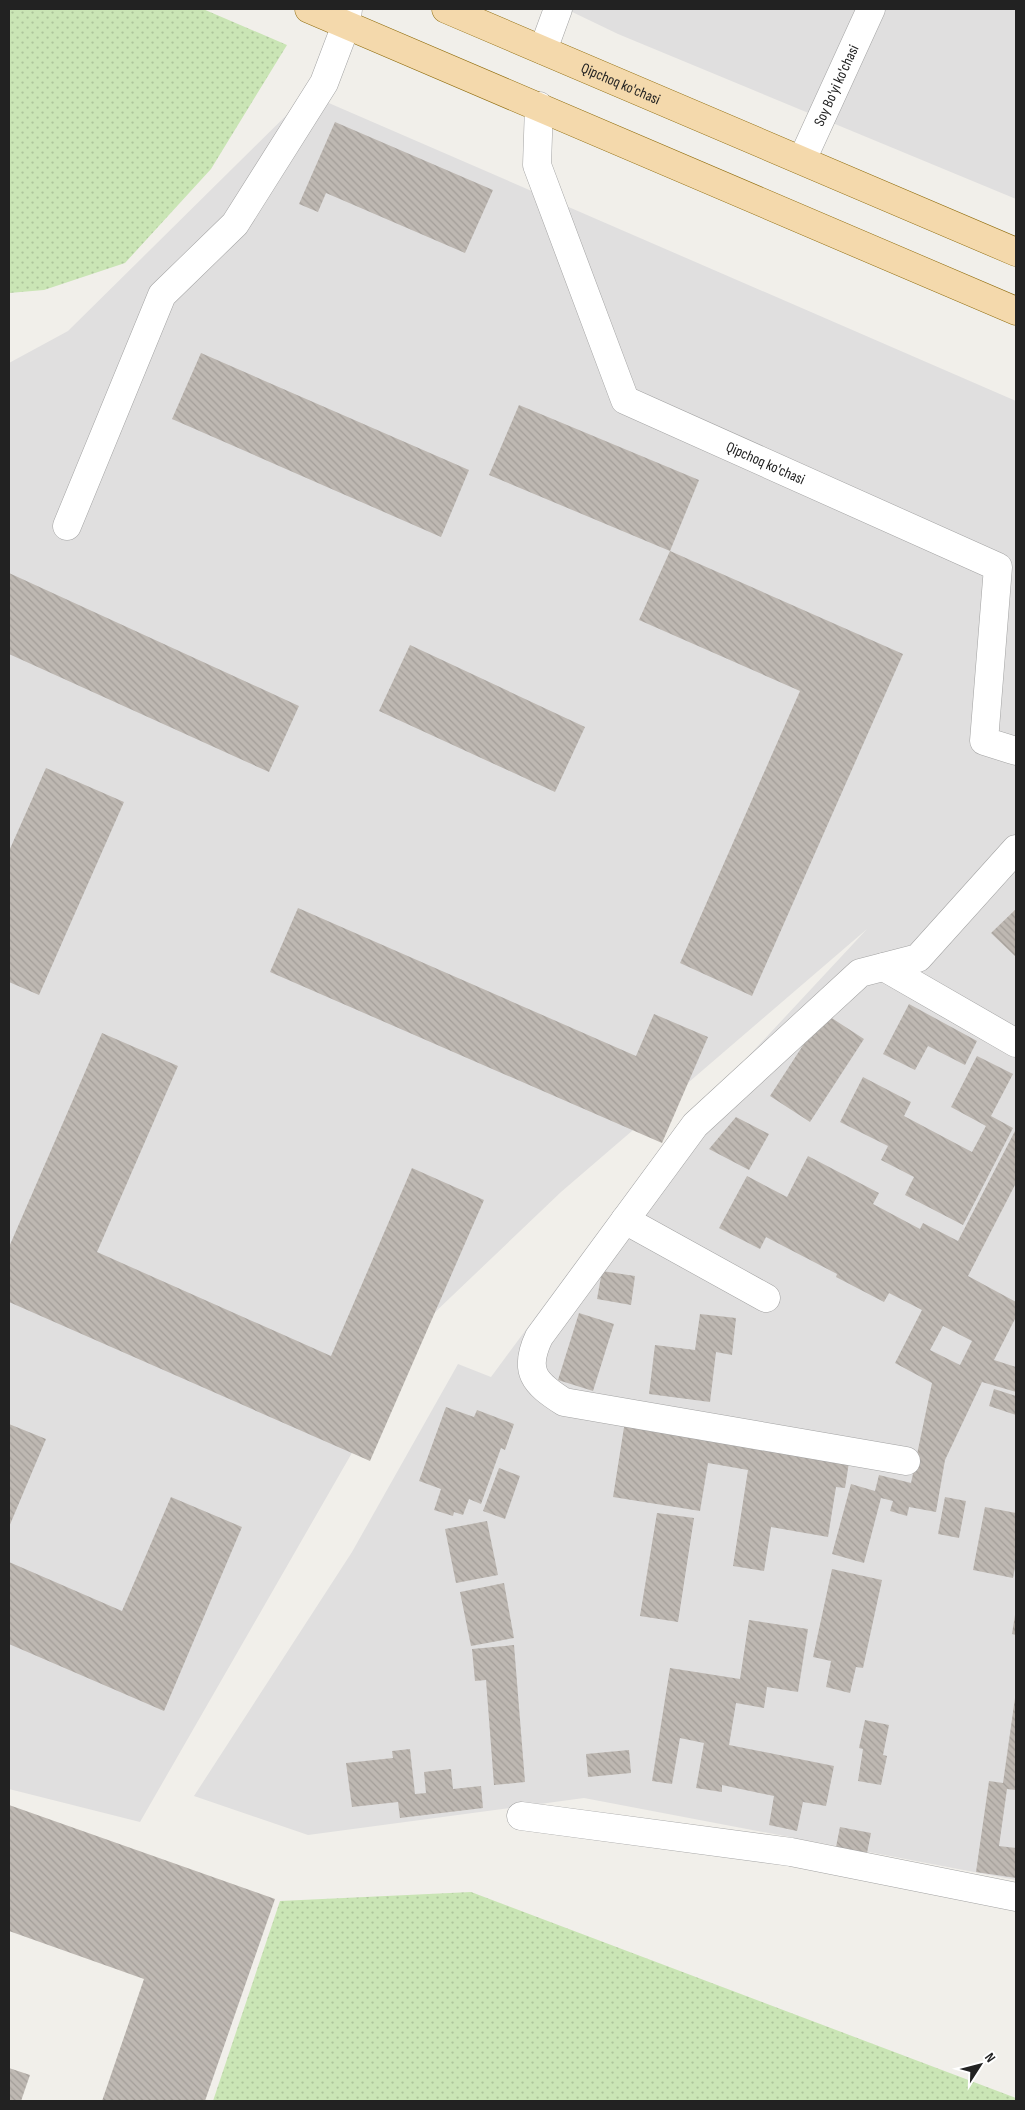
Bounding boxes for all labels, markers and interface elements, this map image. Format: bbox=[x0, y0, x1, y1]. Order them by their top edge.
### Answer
street label: Soy Bo'yi ko'chasi bbox=[809, 41, 863, 129]
street label: Qipchoq ko'chasi bbox=[578, 58, 663, 109]
street label: Qipchoq ko'chasi bbox=[723, 437, 808, 489]
north arrow bbox=[955, 2040, 1005, 2090]
text: N bbox=[981, 2050, 999, 2066]

